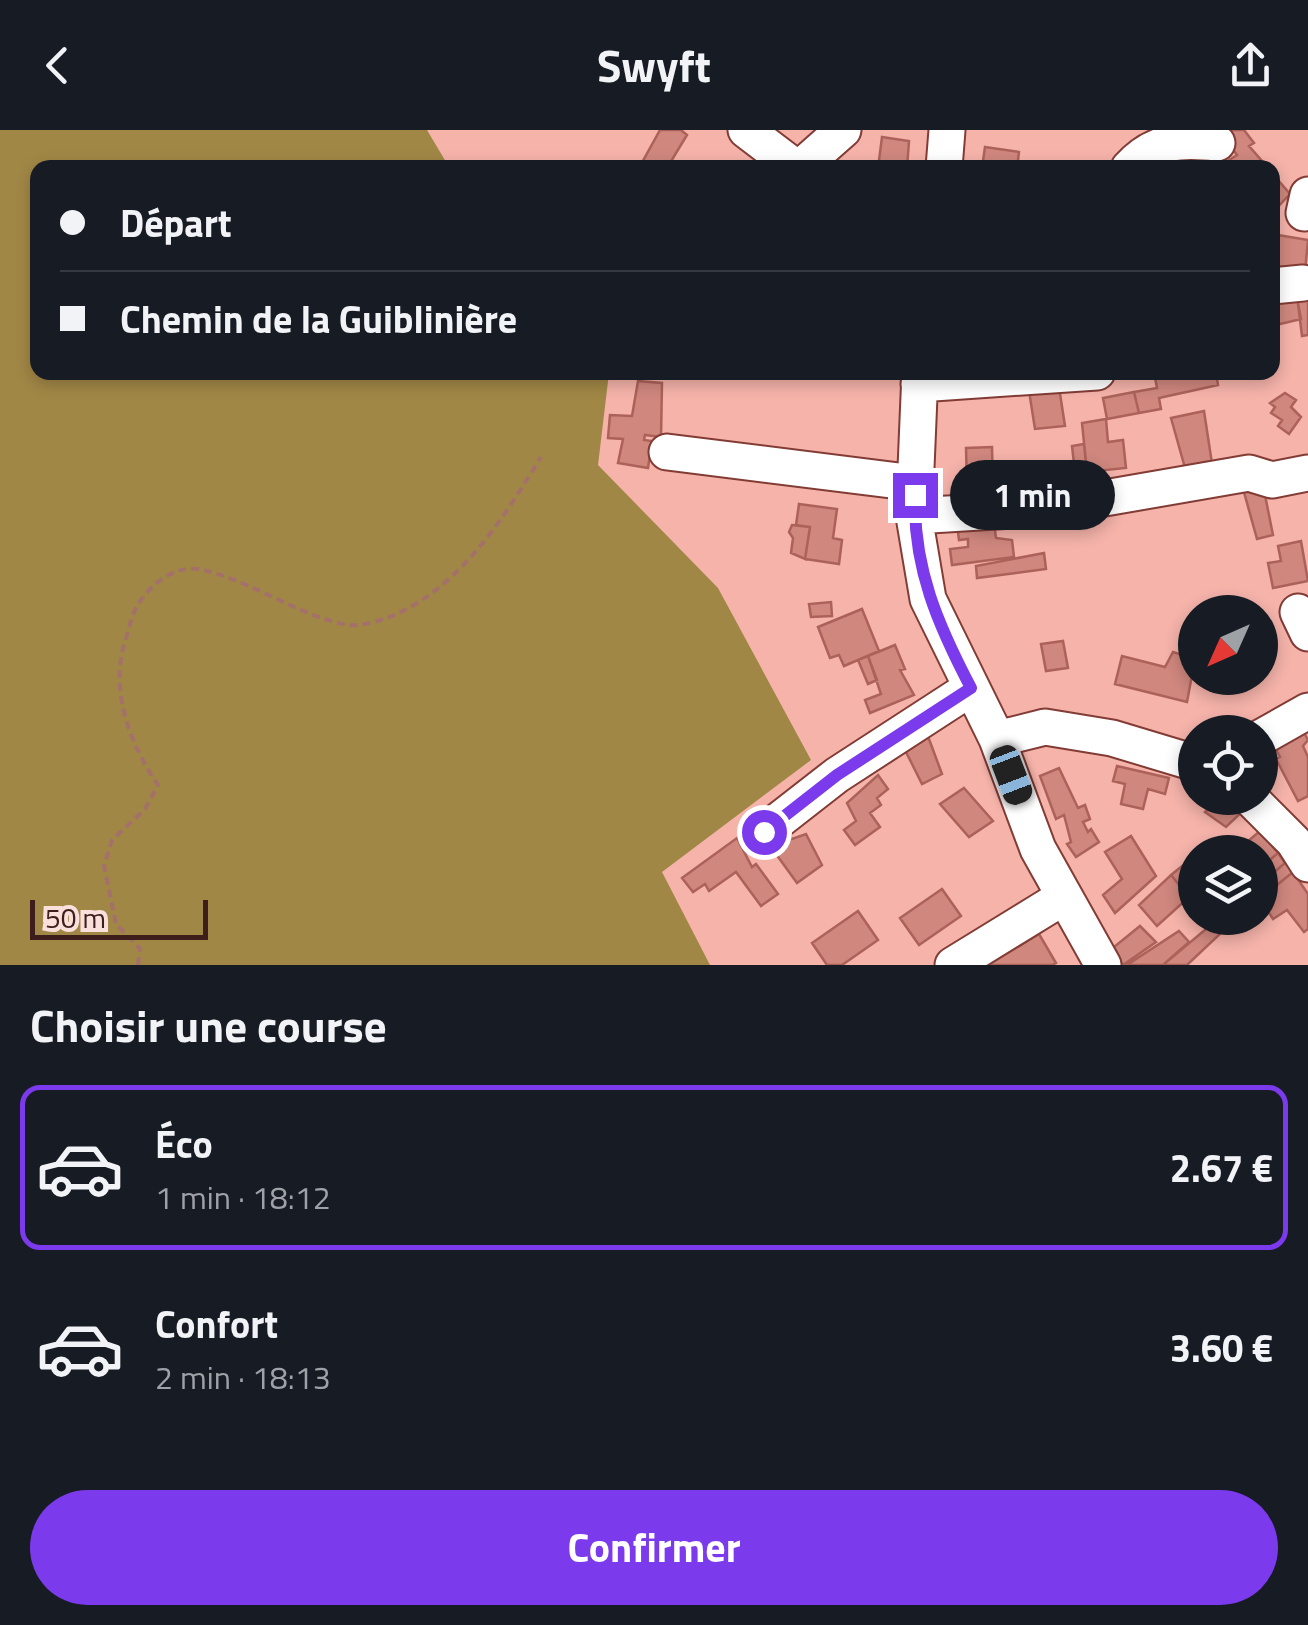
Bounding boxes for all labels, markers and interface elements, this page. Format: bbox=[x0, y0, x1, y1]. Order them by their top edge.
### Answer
text: Swyft bbox=[597, 31, 711, 99]
icon: back bbox=[30, 38, 85, 93]
icon: share bbox=[1223, 38, 1278, 93]
text: Départ bbox=[120, 194, 232, 252]
text: Chemin de la Guiblinière bbox=[120, 290, 517, 348]
callout: 1 min bbox=[950, 460, 1115, 530]
text: 1 min bbox=[994, 471, 1071, 519]
route end bbox=[893, 473, 938, 518]
north arrow bbox=[1178, 595, 1278, 695]
map controls bbox=[1178, 595, 1278, 935]
button: locate bbox=[1178, 715, 1278, 815]
car bbox=[986, 742, 1036, 808]
route start bbox=[742, 810, 787, 855]
button: layers bbox=[1178, 835, 1278, 935]
scale bar bbox=[30, 895, 208, 940]
text: 50 m bbox=[45, 896, 106, 939]
text: Choisir une course bbox=[30, 991, 387, 1059]
text: Éco bbox=[155, 1115, 213, 1173]
icon: car bbox=[35, 1123, 125, 1213]
text: 2.67 € bbox=[1170, 1139, 1273, 1197]
text: 1 min · 18:12 bbox=[155, 1173, 331, 1221]
text: Confort bbox=[155, 1295, 278, 1353]
icon: car bbox=[35, 1303, 125, 1393]
text: 3.60 € bbox=[1170, 1319, 1273, 1377]
text: 2 min · 18:13 bbox=[155, 1353, 331, 1401]
button: Confirmer bbox=[30, 1490, 1278, 1605]

